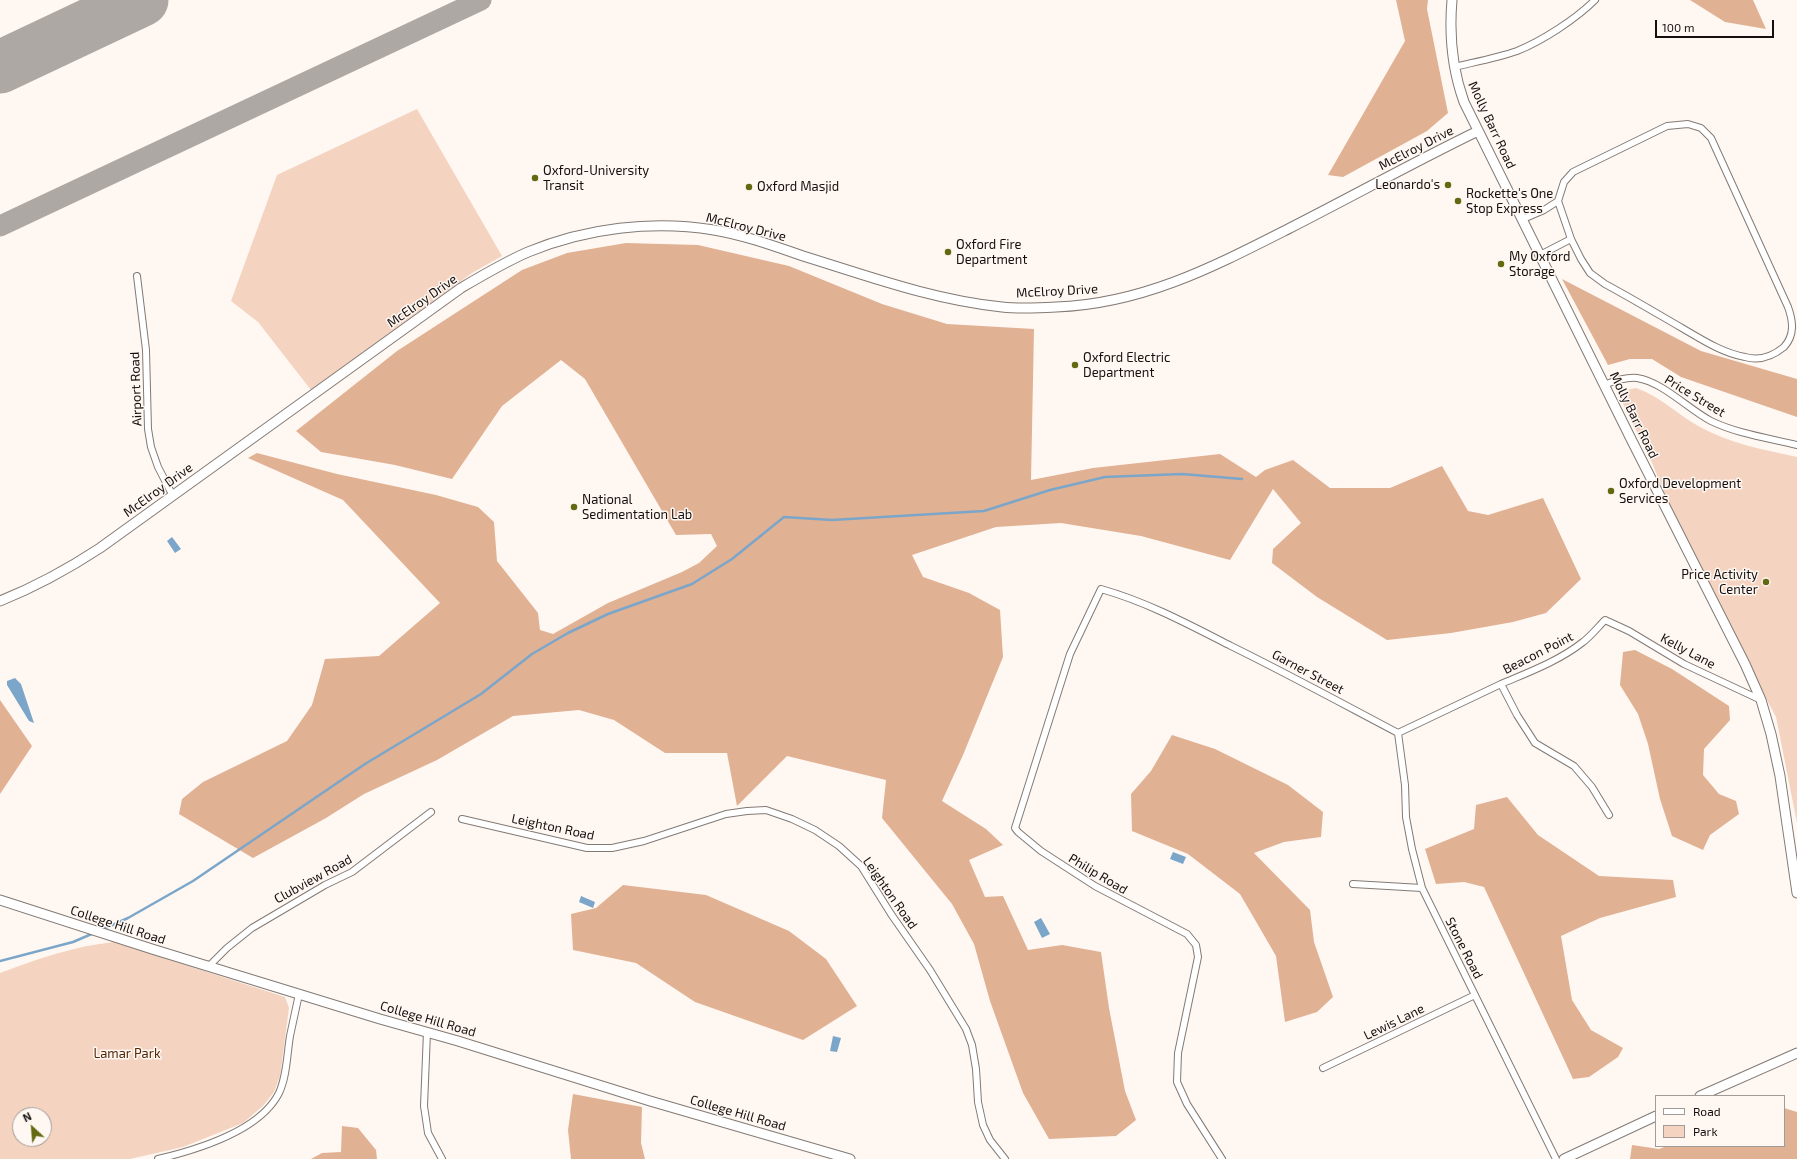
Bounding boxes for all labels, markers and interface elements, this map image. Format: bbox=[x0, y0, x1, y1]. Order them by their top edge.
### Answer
scale bar bbox=[1657, 12, 1776, 38]
text: 100 m bbox=[1662, 20, 1694, 34]
street label: Molly Barr Road bbox=[1465, 79, 1519, 171]
street label: McElroy Drive bbox=[1376, 122, 1456, 174]
place label: Oxford-University Transit bbox=[543, 163, 649, 194]
marker: Oxford-University Transit bbox=[530, 173, 540, 183]
place label: Leonardo's bbox=[1375, 177, 1440, 193]
place label: Oxford Masjid bbox=[757, 179, 839, 195]
marker: Leonardo's bbox=[1443, 180, 1453, 190]
marker: Oxford Masjid bbox=[744, 182, 754, 192]
place label: Rockette's One Stop Express bbox=[1466, 186, 1553, 217]
marker: Rockette's One Stop Express bbox=[1453, 196, 1463, 206]
street label: McElroy Drive bbox=[704, 210, 788, 244]
place label: Oxford Fire Department bbox=[956, 237, 1027, 268]
marker: Oxford Fire Department bbox=[943, 247, 953, 257]
place label: My Oxford Storage bbox=[1509, 249, 1570, 280]
marker: My Oxford Storage bbox=[1496, 259, 1506, 269]
street label: McElroy Drive bbox=[384, 271, 460, 331]
street label: McElroy Drive bbox=[1016, 281, 1098, 301]
place label: Oxford Electric Department bbox=[1083, 350, 1170, 381]
street label: Airport Road bbox=[127, 352, 145, 426]
marker: Oxford Electric Department bbox=[1070, 360, 1080, 370]
street label: Molly Barr Road bbox=[1606, 369, 1662, 461]
street label: Price Street bbox=[1662, 372, 1728, 420]
street label: McElroy Drive bbox=[120, 460, 196, 520]
place label: Oxford Development Services bbox=[1619, 476, 1741, 507]
marker: Oxford Development Services bbox=[1606, 486, 1616, 496]
place label: National Sedimentation Lab bbox=[582, 492, 692, 523]
marker: National Sedimentation Lab bbox=[569, 502, 579, 512]
place label: Price Activity Center bbox=[1681, 567, 1758, 598]
marker: Price Activity Center bbox=[1761, 577, 1771, 587]
street label: Beacon Point bbox=[1500, 629, 1576, 677]
street label: Kelly Lane bbox=[1658, 630, 1718, 672]
street label: Garner Street bbox=[1269, 647, 1347, 697]
street label: Leighton Road bbox=[510, 811, 596, 843]
street label: Philip Road bbox=[1066, 850, 1130, 898]
street label: Clubview Road bbox=[271, 851, 355, 907]
street label: Leighton Road bbox=[859, 854, 921, 932]
street label: College Hill Road bbox=[68, 902, 168, 948]
street label: Stone Road bbox=[1442, 915, 1486, 981]
street label: College Hill Road bbox=[378, 998, 478, 1040]
street label: Lewis Lane bbox=[1361, 1001, 1427, 1043]
park label: Lamar Park bbox=[93, 1046, 161, 1062]
street label: College Hill Road bbox=[688, 1092, 788, 1134]
legend bbox=[1655, 1095, 1785, 1147]
text: Road bbox=[1693, 1104, 1721, 1118]
north arrow bbox=[12, 1107, 52, 1147]
text: N bbox=[21, 1109, 33, 1124]
text: Park bbox=[1693, 1124, 1718, 1138]

